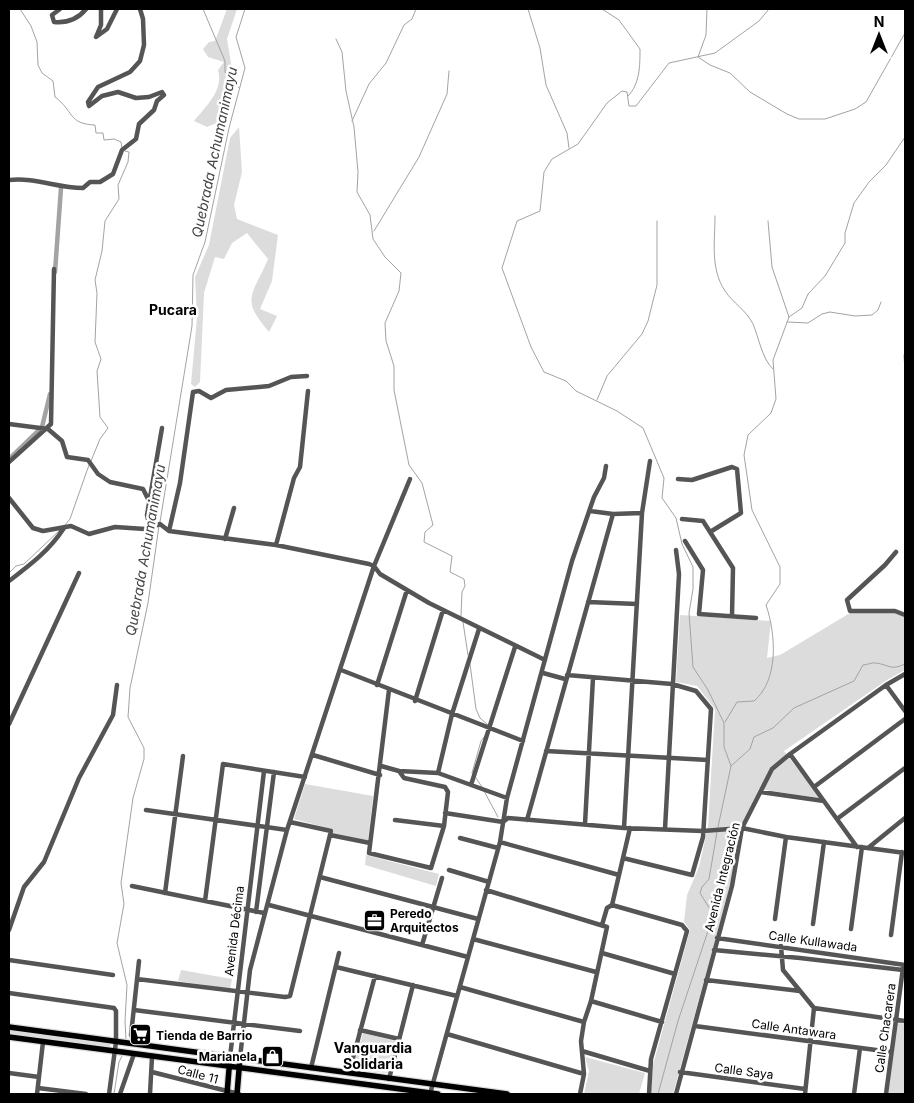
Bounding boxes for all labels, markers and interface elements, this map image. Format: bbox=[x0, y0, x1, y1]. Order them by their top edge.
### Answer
north arrow bbox=[854, 10, 904, 60]
text: N bbox=[874, 13, 884, 30]
water label: Quebrada Achumanimayu bbox=[188, 65, 240, 239]
district label: Pucara bbox=[149, 301, 197, 318]
water label: Quebrada Achumanimayu bbox=[122, 463, 168, 637]
street label: Avenida Integración bbox=[701, 821, 743, 933]
street label: Avenida Décima bbox=[221, 885, 247, 977]
place label: Peredo Arquitectos bbox=[390, 906, 459, 935]
office icon: Peredo Arquitectos bbox=[362, 908, 386, 932]
street label: Calle Kullawada bbox=[768, 927, 858, 955]
street label: Calle Chacarera bbox=[871, 982, 899, 1074]
street label: Calle Antawara bbox=[751, 1016, 837, 1042]
supermarket icon: Tienda de Barrio bbox=[128, 1023, 152, 1047]
place label: Tienda de Barrio bbox=[156, 1028, 252, 1043]
district label: Vanguardia Solidaria bbox=[334, 1039, 412, 1072]
shop icon: Marianela bbox=[261, 1044, 285, 1068]
place label: Marianela bbox=[199, 1049, 257, 1064]
street label: Calle Saya bbox=[714, 1060, 774, 1082]
street label: Calle 11 bbox=[176, 1061, 220, 1087]

